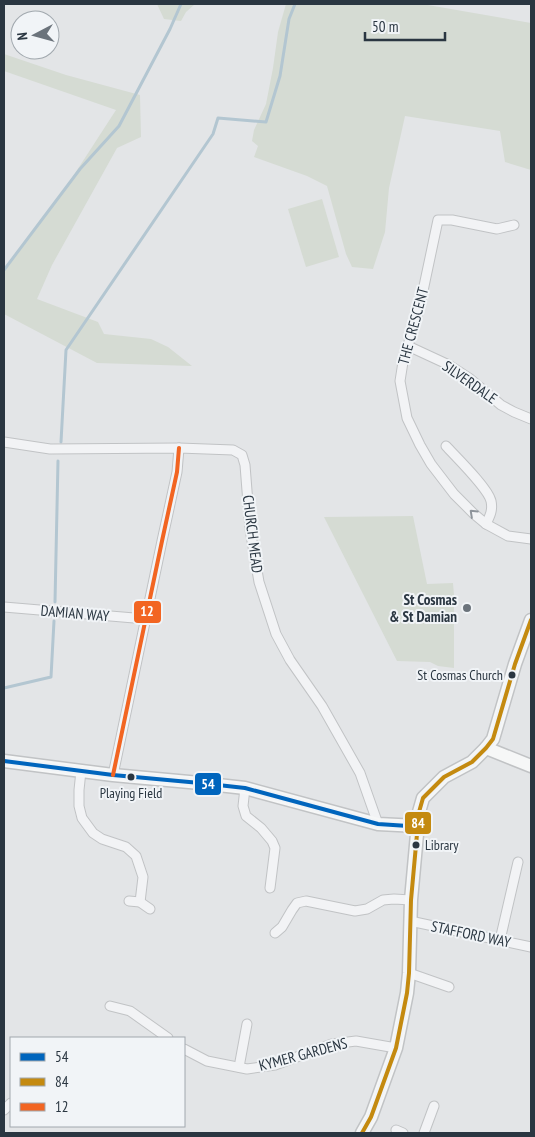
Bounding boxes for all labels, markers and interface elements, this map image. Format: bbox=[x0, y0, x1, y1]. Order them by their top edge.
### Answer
north arrow bbox=[10, 10, 60, 60]
scale bar bbox=[365, 10, 445, 42]
text: 50 m bbox=[372, 17, 398, 36]
text: N bbox=[13, 32, 31, 41]
street label: THE CRESCENT bbox=[394, 285, 433, 367]
street label: SILVERDALE bbox=[439, 356, 501, 408]
street label: CHURCH MEAD bbox=[239, 494, 267, 574]
one-way arrow bbox=[469, 510, 478, 519]
place label: St Cosmas & St Damian bbox=[389, 590, 457, 626]
line badge: 12 bbox=[133, 600, 162, 624]
street label: DAMIAN WAY bbox=[40, 601, 110, 625]
text: 12 bbox=[140, 602, 154, 620]
marker: St Cosmas & St Damian bbox=[461, 602, 473, 614]
place label: St Cosmas Church bbox=[417, 666, 503, 684]
marker: St Cosmas Church bbox=[507, 670, 517, 680]
marker: Playing Field bbox=[126, 772, 136, 782]
line badge: 54 bbox=[194, 772, 222, 796]
text: 54 bbox=[201, 775, 215, 793]
place label: Playing Field bbox=[100, 784, 162, 802]
line badge: 84 bbox=[404, 811, 432, 835]
text: 84 bbox=[411, 814, 425, 832]
place label: Library bbox=[425, 836, 459, 854]
marker: Library bbox=[411, 840, 421, 850]
street label: STAFFORD WAY bbox=[430, 916, 513, 952]
street label: KYMER GARDENS bbox=[257, 1033, 349, 1075]
legend bbox=[10, 1037, 185, 1127]
text: 54 bbox=[55, 1047, 69, 1066]
text: 84 bbox=[55, 1072, 69, 1091]
text: 12 bbox=[55, 1097, 69, 1116]

